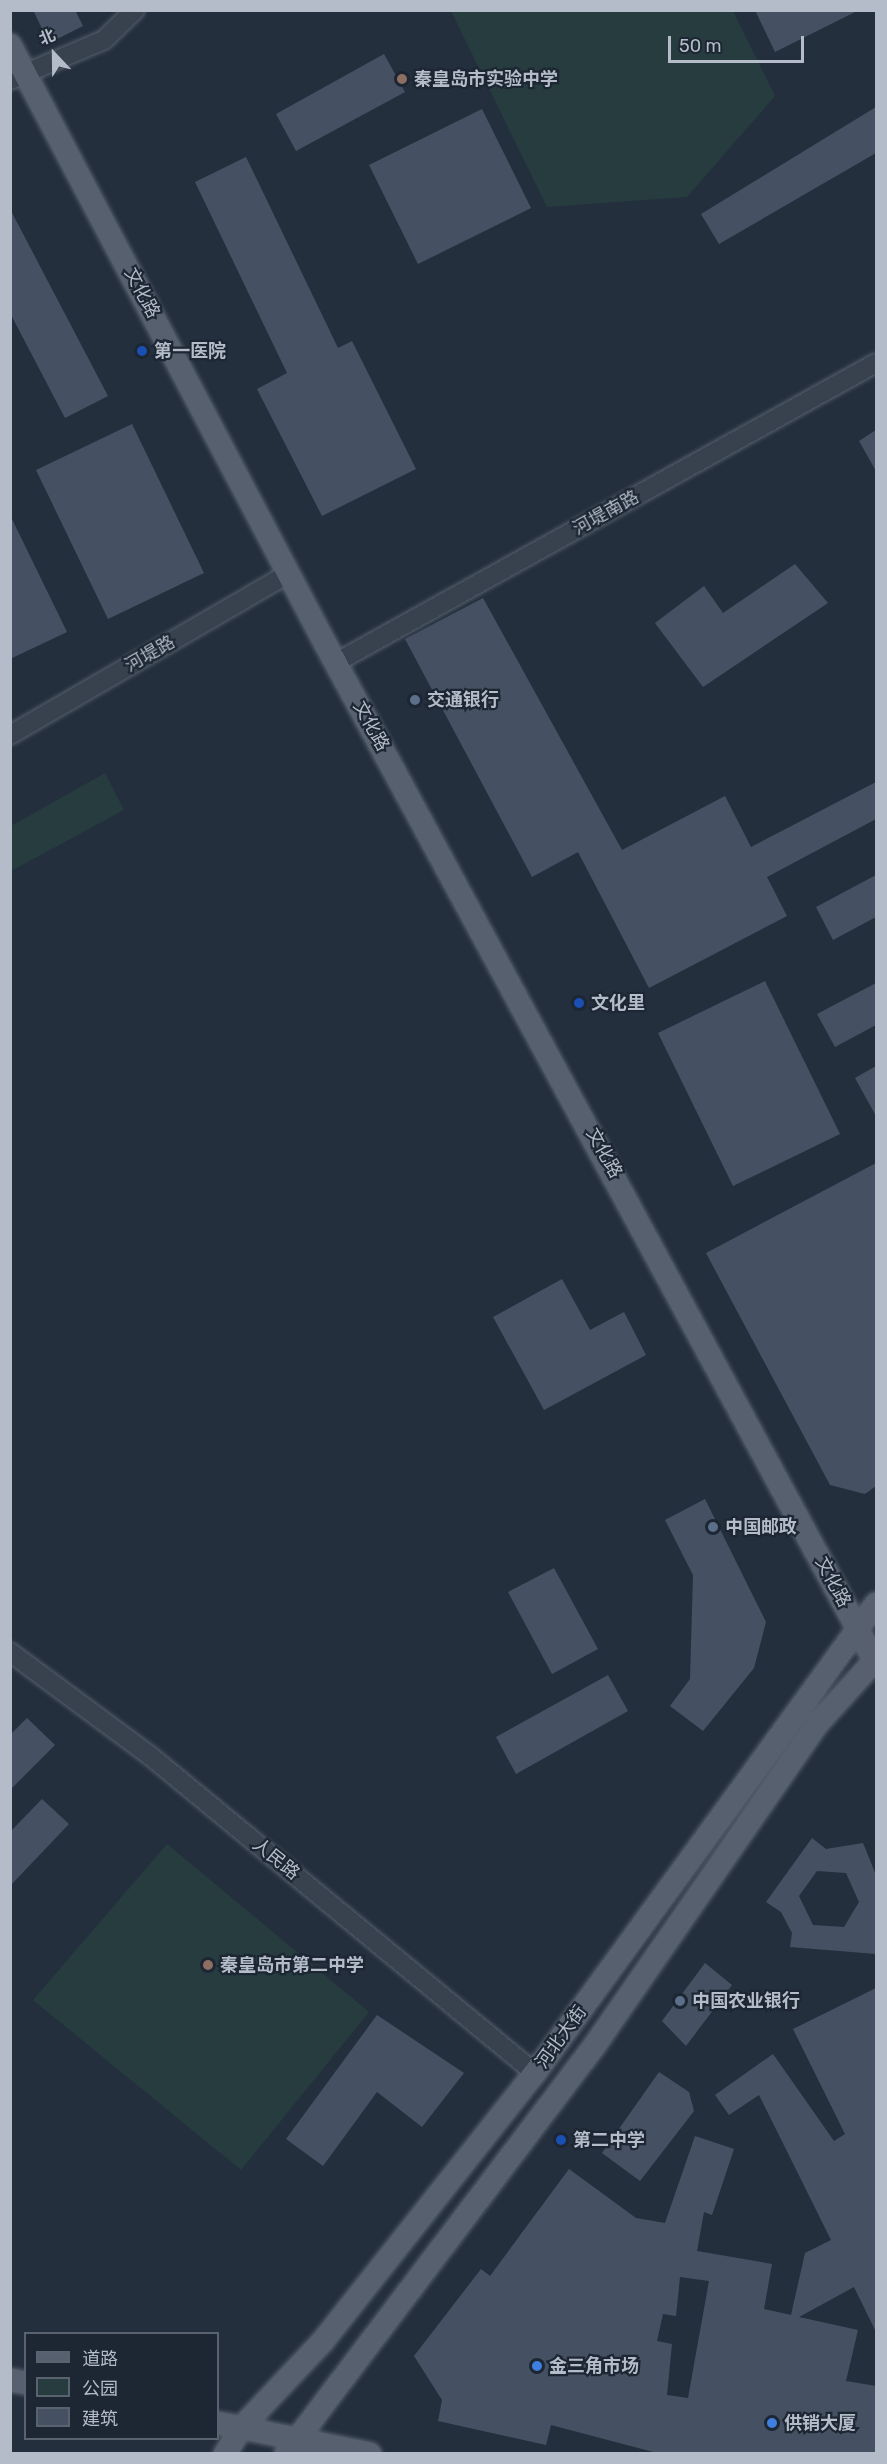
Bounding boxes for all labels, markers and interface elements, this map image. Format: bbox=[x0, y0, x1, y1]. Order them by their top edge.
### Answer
north arrow bbox=[24, 24, 84, 84]
scale bar bbox=[671, 24, 808, 62]
text: 北 bbox=[36, 25, 58, 49]
text: 50 m bbox=[679, 35, 722, 57]
place label: 秦皇岛市实验中学 bbox=[414, 68, 558, 90]
marker: 秦皇岛市实验中学 bbox=[395, 72, 409, 86]
street label: 文化路 bbox=[120, 264, 164, 322]
place label: 第一医院 bbox=[154, 340, 226, 362]
marker: 第一医院 bbox=[135, 344, 149, 358]
street label: 河堤南路 bbox=[569, 486, 643, 540]
street label: 河堤路 bbox=[121, 631, 179, 677]
place label: 交通银行 bbox=[427, 689, 499, 711]
marker: 交通银行 bbox=[408, 693, 422, 707]
street label: 文化路 bbox=[348, 697, 394, 755]
place label: 文化里 bbox=[591, 992, 645, 1014]
marker: 文化里 bbox=[572, 996, 586, 1010]
street label: 文化路 bbox=[581, 1124, 627, 1182]
place label: 中国邮政 bbox=[725, 1516, 797, 1538]
marker: 中国邮政 bbox=[706, 1520, 720, 1534]
street label: 文化路 bbox=[811, 1553, 855, 1611]
street label: 人民路 bbox=[248, 1834, 304, 1884]
place label: 秦皇岛市第二中学 bbox=[220, 1954, 364, 1976]
marker: 秦皇岛市第二中学 bbox=[201, 1958, 215, 1972]
place label: 中国农业银行 bbox=[692, 1990, 800, 2012]
marker: 中国农业银行 bbox=[673, 1994, 687, 2008]
street label: 河北大街 bbox=[531, 2002, 591, 2072]
place label: 第二中学 bbox=[573, 2129, 645, 2151]
marker: 第二中学 bbox=[554, 2133, 568, 2147]
legend bbox=[24, 2332, 219, 2440]
text: 道路 bbox=[82, 2348, 118, 2370]
place label: 金三角市场 bbox=[549, 2355, 639, 2377]
marker: 金三角市场 bbox=[530, 2359, 544, 2373]
text: 公园 bbox=[82, 2378, 118, 2400]
text: 建筑 bbox=[82, 2408, 118, 2430]
place label: 供销大厦 bbox=[784, 2412, 856, 2434]
marker: 供销大厦 bbox=[765, 2416, 779, 2430]

